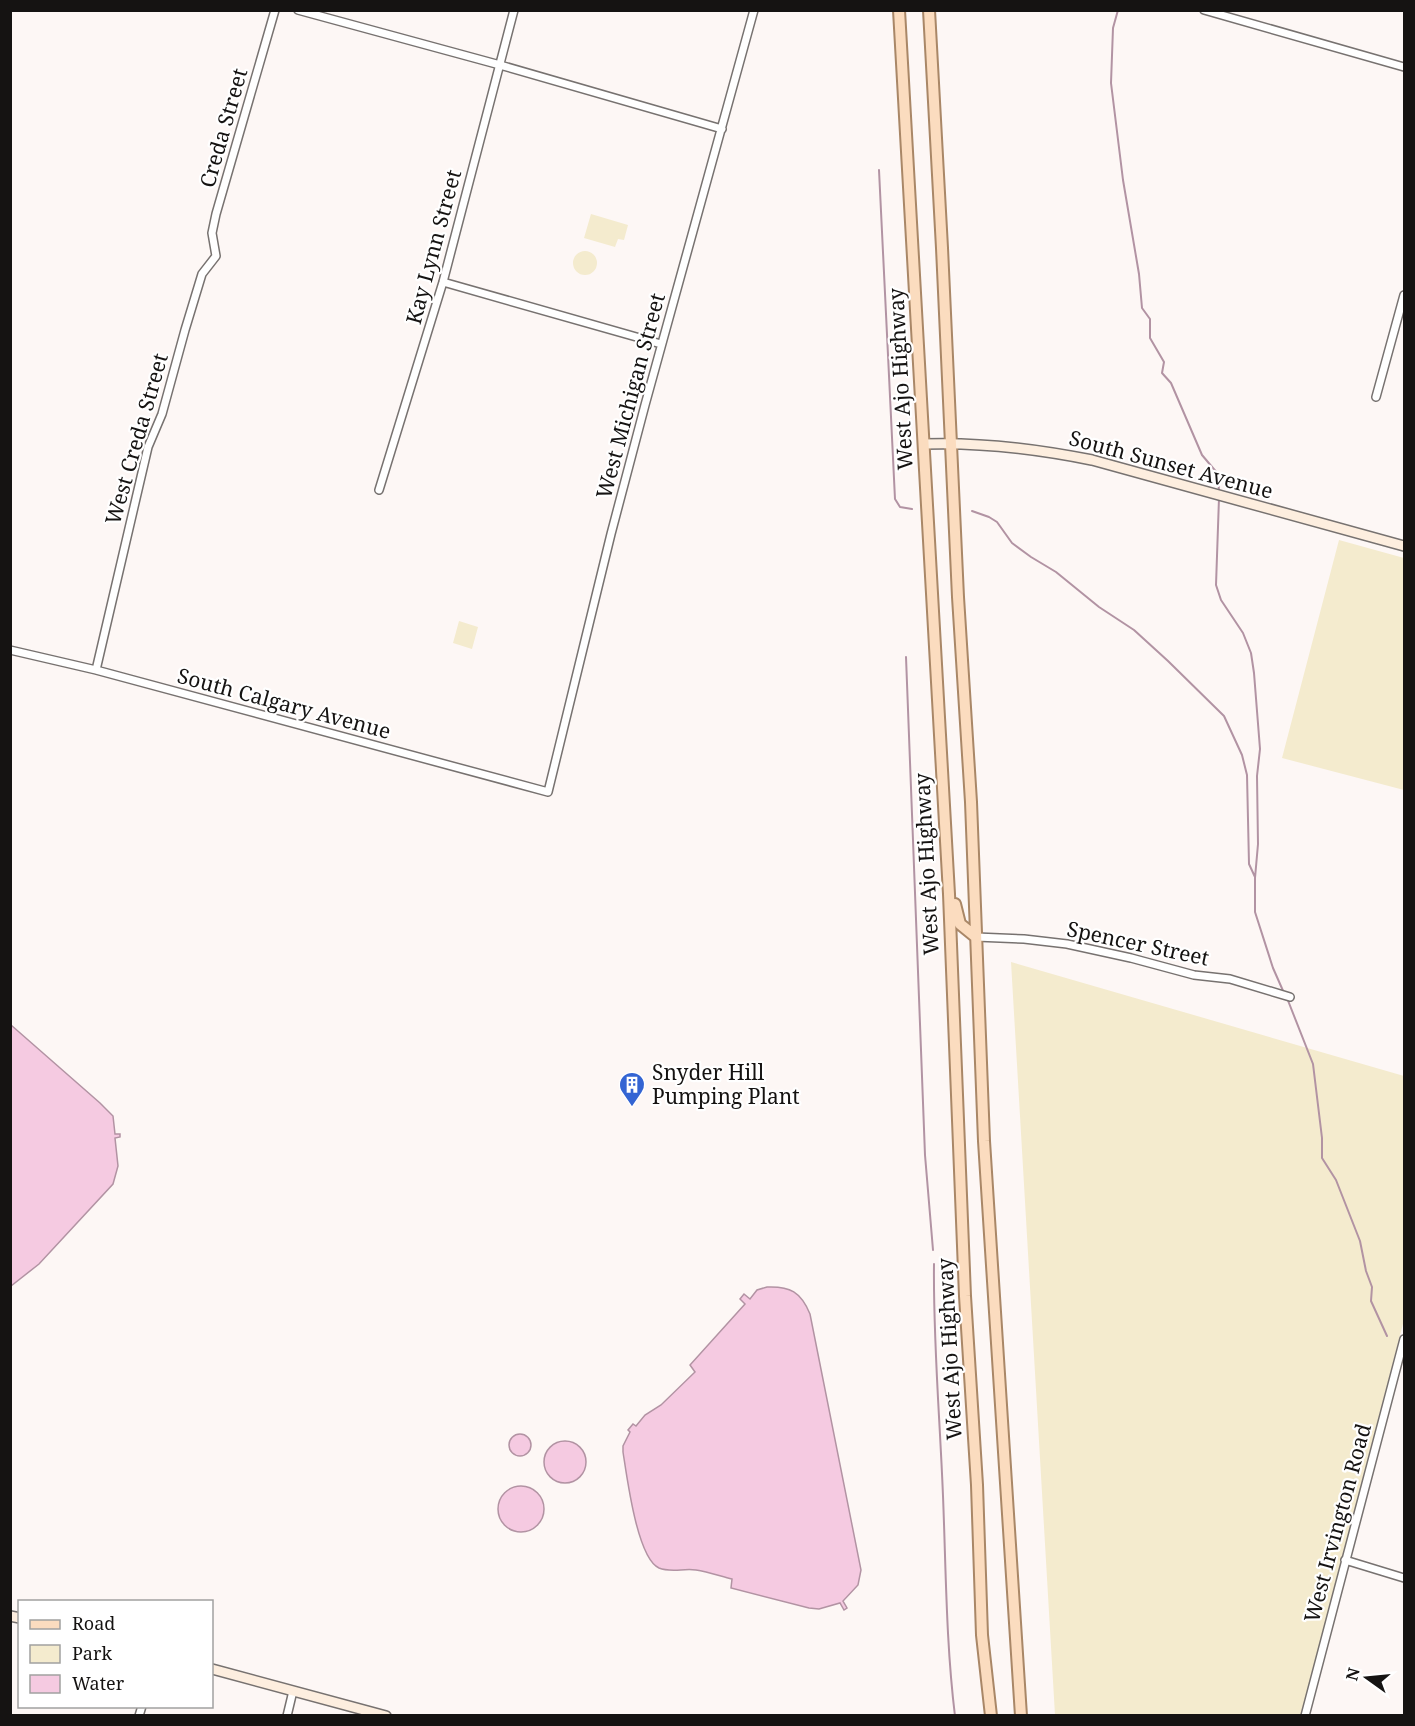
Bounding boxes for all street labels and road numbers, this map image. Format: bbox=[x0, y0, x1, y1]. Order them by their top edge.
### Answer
street label: Creda Street bbox=[193, 65, 253, 191]
street label: Kay Lynn Street bbox=[399, 166, 467, 327]
street label: West Ajo Highway bbox=[881, 287, 919, 471]
street label: West Michigan Street bbox=[589, 290, 671, 502]
street label: West Creda Street bbox=[98, 350, 174, 528]
street label: South Sunset Avenue bbox=[1066, 423, 1276, 505]
street label: South Calgary Avenue bbox=[175, 661, 394, 745]
street label: West Ajo Highway bbox=[907, 772, 945, 956]
street label: Spencer Street bbox=[1065, 914, 1212, 972]
street label: West Ajo Highway bbox=[930, 1257, 968, 1441]
street label: West Irvington Road bbox=[1297, 1420, 1377, 1625]

